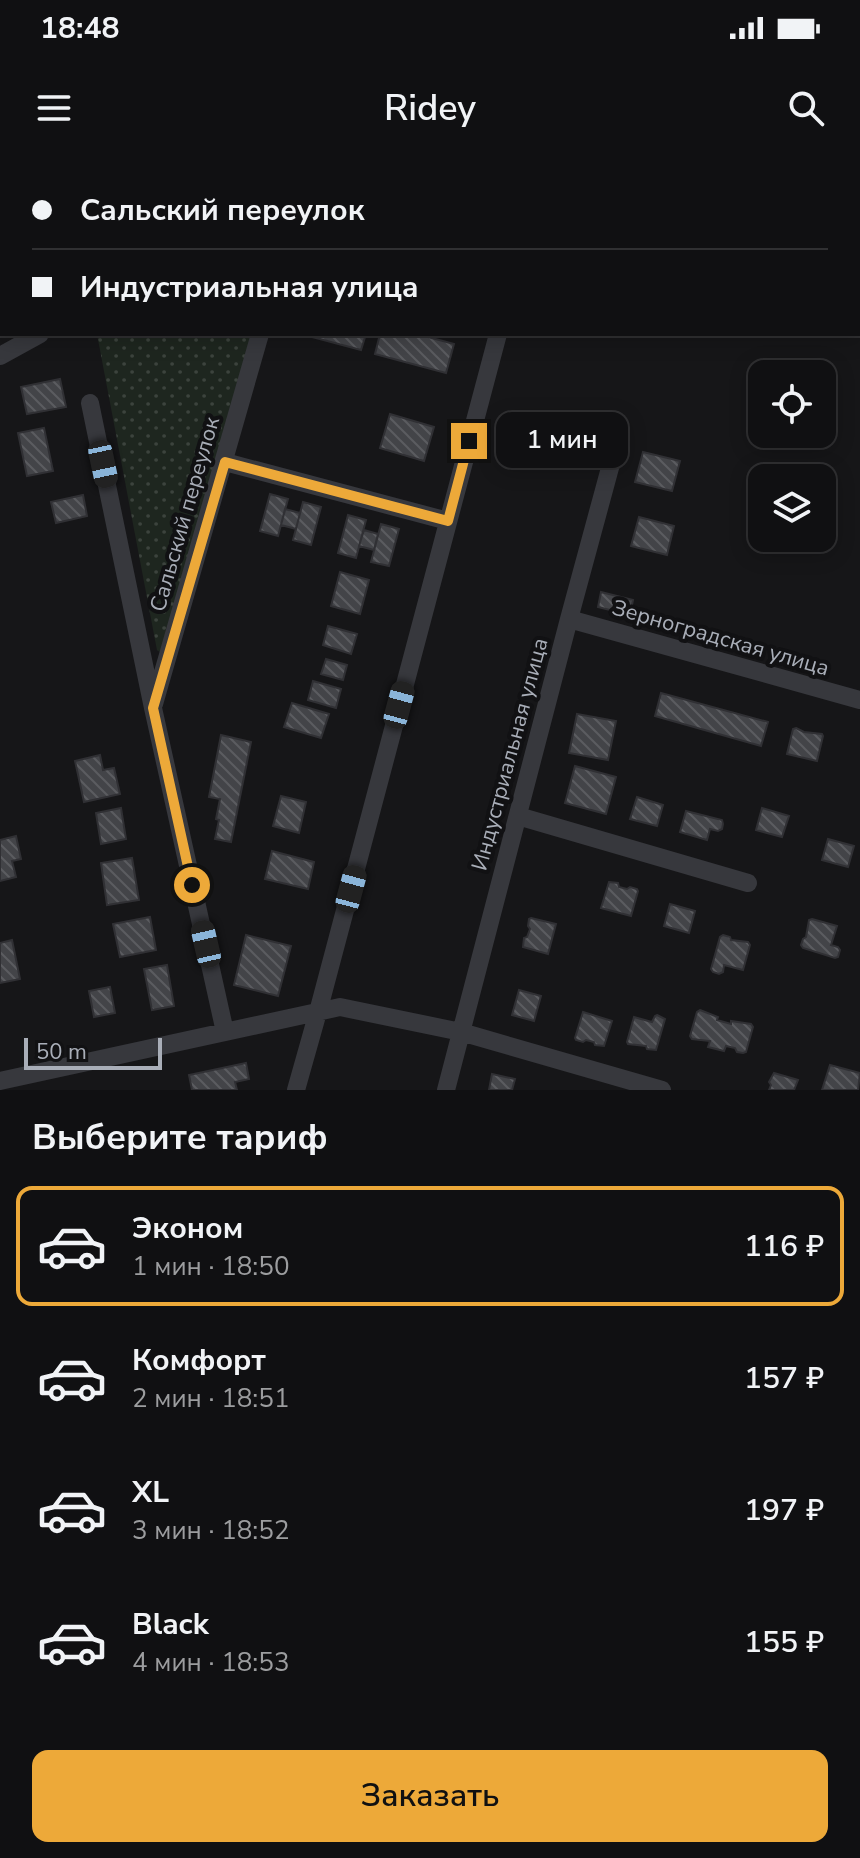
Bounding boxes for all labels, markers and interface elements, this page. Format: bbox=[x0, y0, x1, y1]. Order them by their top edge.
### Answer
text: 18:48 bbox=[40, 8, 119, 49]
text: Ridey bbox=[384, 84, 476, 133]
icon: menu bbox=[32, 86, 76, 130]
icon: search bbox=[784, 86, 828, 130]
text: Сальский переулок bbox=[80, 190, 364, 231]
text: Индустриальная улица bbox=[80, 267, 419, 308]
map controls bbox=[748, 360, 836, 552]
button: locate bbox=[748, 360, 836, 448]
street label: Сальский переулок bbox=[143, 413, 227, 615]
callout: 1 мин bbox=[497, 413, 629, 469]
text: 1 мин bbox=[527, 422, 597, 457]
route end bbox=[451, 423, 487, 459]
car bbox=[86, 438, 120, 490]
button: layers bbox=[748, 464, 836, 552]
street label: Зерноградская улица bbox=[609, 593, 833, 683]
street label: Индустриальная улица bbox=[464, 635, 555, 874]
car bbox=[381, 679, 417, 731]
car bbox=[333, 863, 369, 915]
route start bbox=[174, 867, 210, 903]
car bbox=[189, 918, 223, 970]
scale bar bbox=[24, 1034, 162, 1070]
text: 50 m bbox=[36, 1037, 87, 1067]
text: Выберите тариф bbox=[32, 1113, 328, 1162]
text: Эконом bbox=[132, 1208, 243, 1249]
icon: car bbox=[36, 1210, 108, 1282]
text: 116 ₽ bbox=[744, 1226, 824, 1267]
text: 1 мин · 18:50 bbox=[132, 1249, 289, 1284]
text: Комфорт bbox=[132, 1340, 266, 1381]
icon: car bbox=[36, 1342, 108, 1414]
text: 157 ₽ bbox=[744, 1358, 824, 1399]
text: 2 мин · 18:51 bbox=[132, 1381, 289, 1416]
text: XL bbox=[132, 1472, 169, 1513]
icon: car bbox=[36, 1474, 108, 1546]
text: 197 ₽ bbox=[744, 1490, 824, 1531]
text: 3 мин · 18:52 bbox=[132, 1513, 289, 1548]
text: Black bbox=[132, 1604, 209, 1645]
icon: car bbox=[36, 1606, 108, 1678]
text: 155 ₽ bbox=[744, 1622, 824, 1663]
text: 4 мин · 18:53 bbox=[132, 1645, 289, 1680]
button: Заказать bbox=[32, 1750, 828, 1842]

